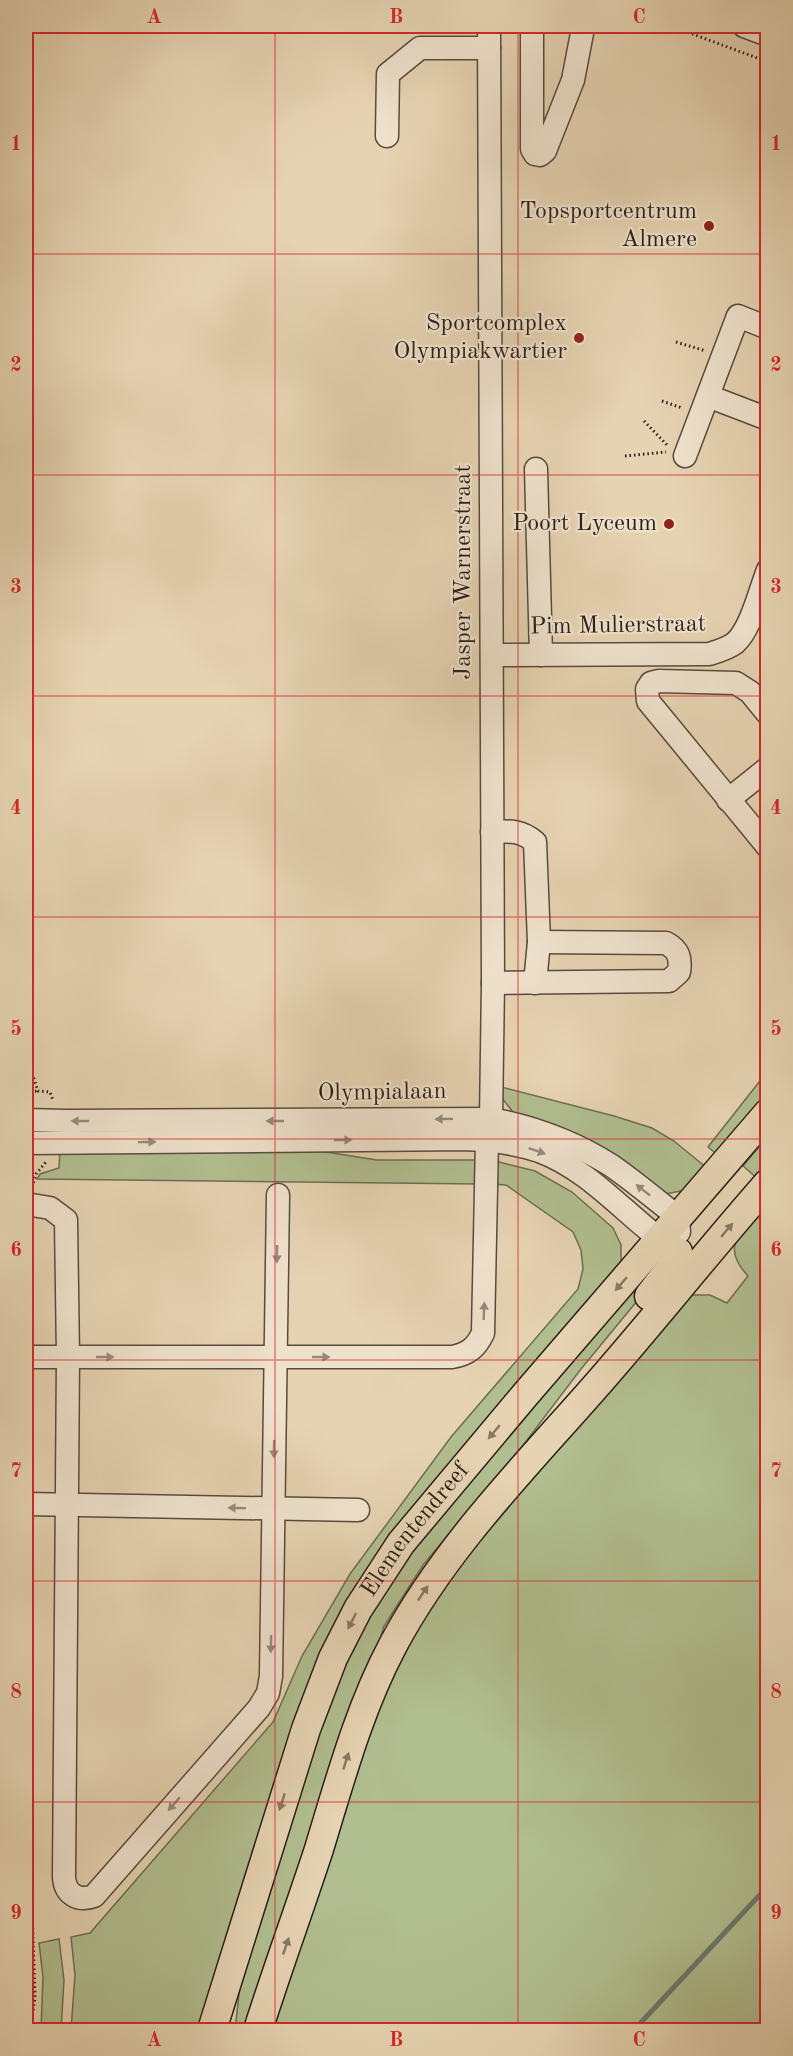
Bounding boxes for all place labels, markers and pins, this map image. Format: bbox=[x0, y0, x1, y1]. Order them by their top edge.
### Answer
place label: Topsportcentrum Almere bbox=[520, 200, 697, 252]
marker: Topsportcentrum Almere bbox=[702, 219, 716, 233]
place label: Sportcomplex Olympiakwartier bbox=[393, 312, 567, 364]
marker: Sportcomplex Olympiakwartier bbox=[572, 331, 586, 345]
place label: Poort Lyceum bbox=[512, 512, 657, 536]
marker: Poort Lyceum bbox=[662, 517, 676, 531]

